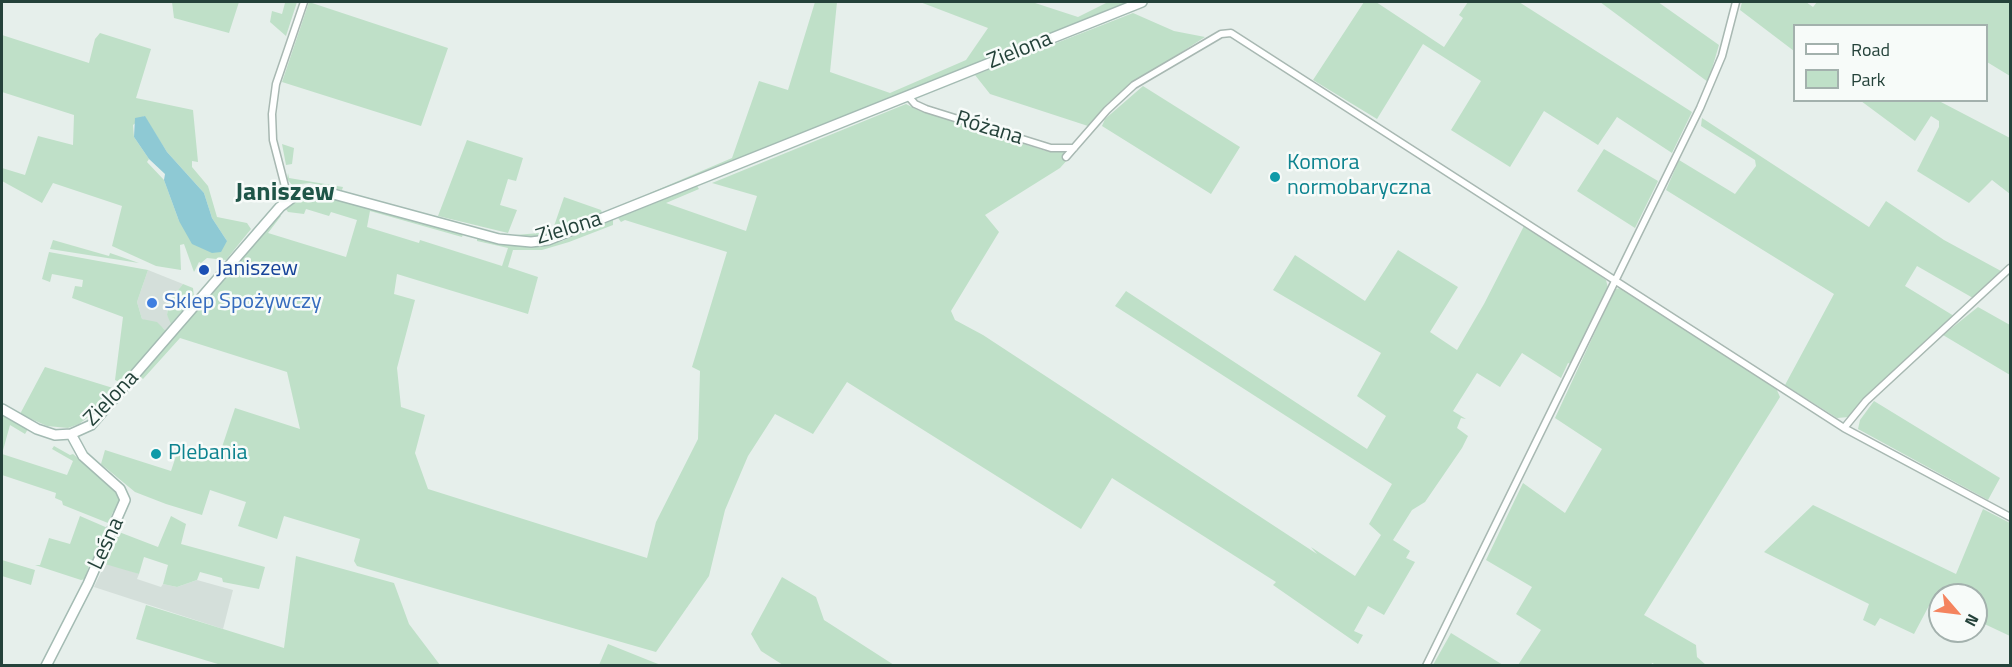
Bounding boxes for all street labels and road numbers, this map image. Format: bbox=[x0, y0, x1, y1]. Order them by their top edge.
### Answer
street label: Zielona bbox=[984, 26, 1056, 76]
street label: Różana bbox=[952, 106, 1026, 152]
street label: Zielona bbox=[533, 207, 605, 251]
street label: Zielona bbox=[79, 366, 145, 432]
street label: Leśna bbox=[83, 514, 131, 574]

